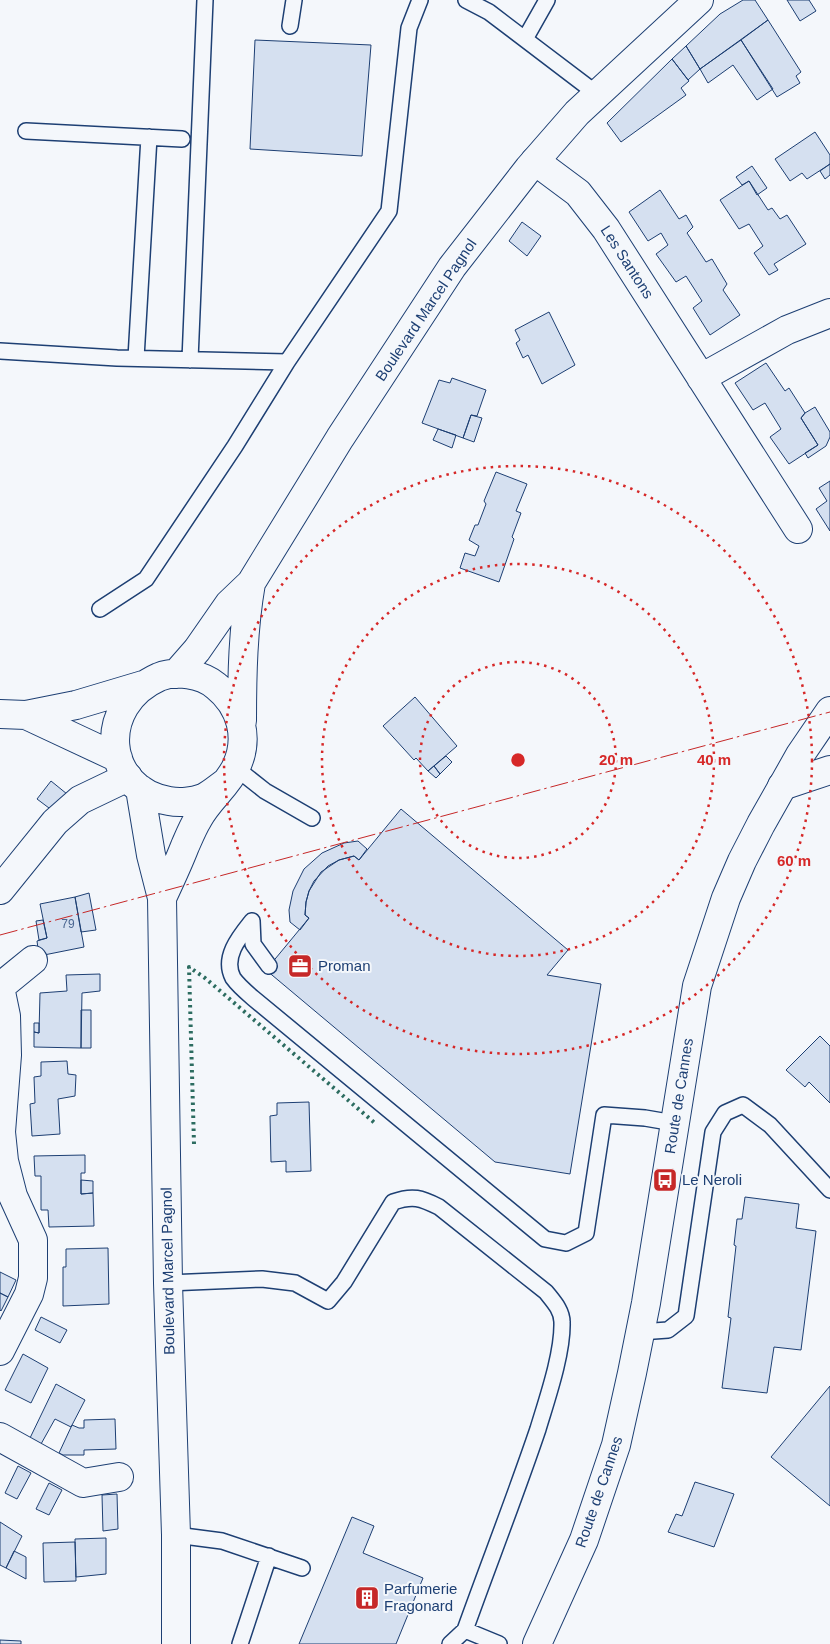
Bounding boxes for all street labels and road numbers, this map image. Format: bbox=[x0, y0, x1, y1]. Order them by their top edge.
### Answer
street label: Les Santons bbox=[598, 222, 657, 301]
street label: Boulevard Marcel Pagnol bbox=[372, 235, 479, 384]
street label: Route de Cannes bbox=[661, 1037, 696, 1155]
street label: Boulevard Marcel Pagnol bbox=[158, 1187, 177, 1355]
street label: Route de Cannes bbox=[571, 1434, 626, 1550]

